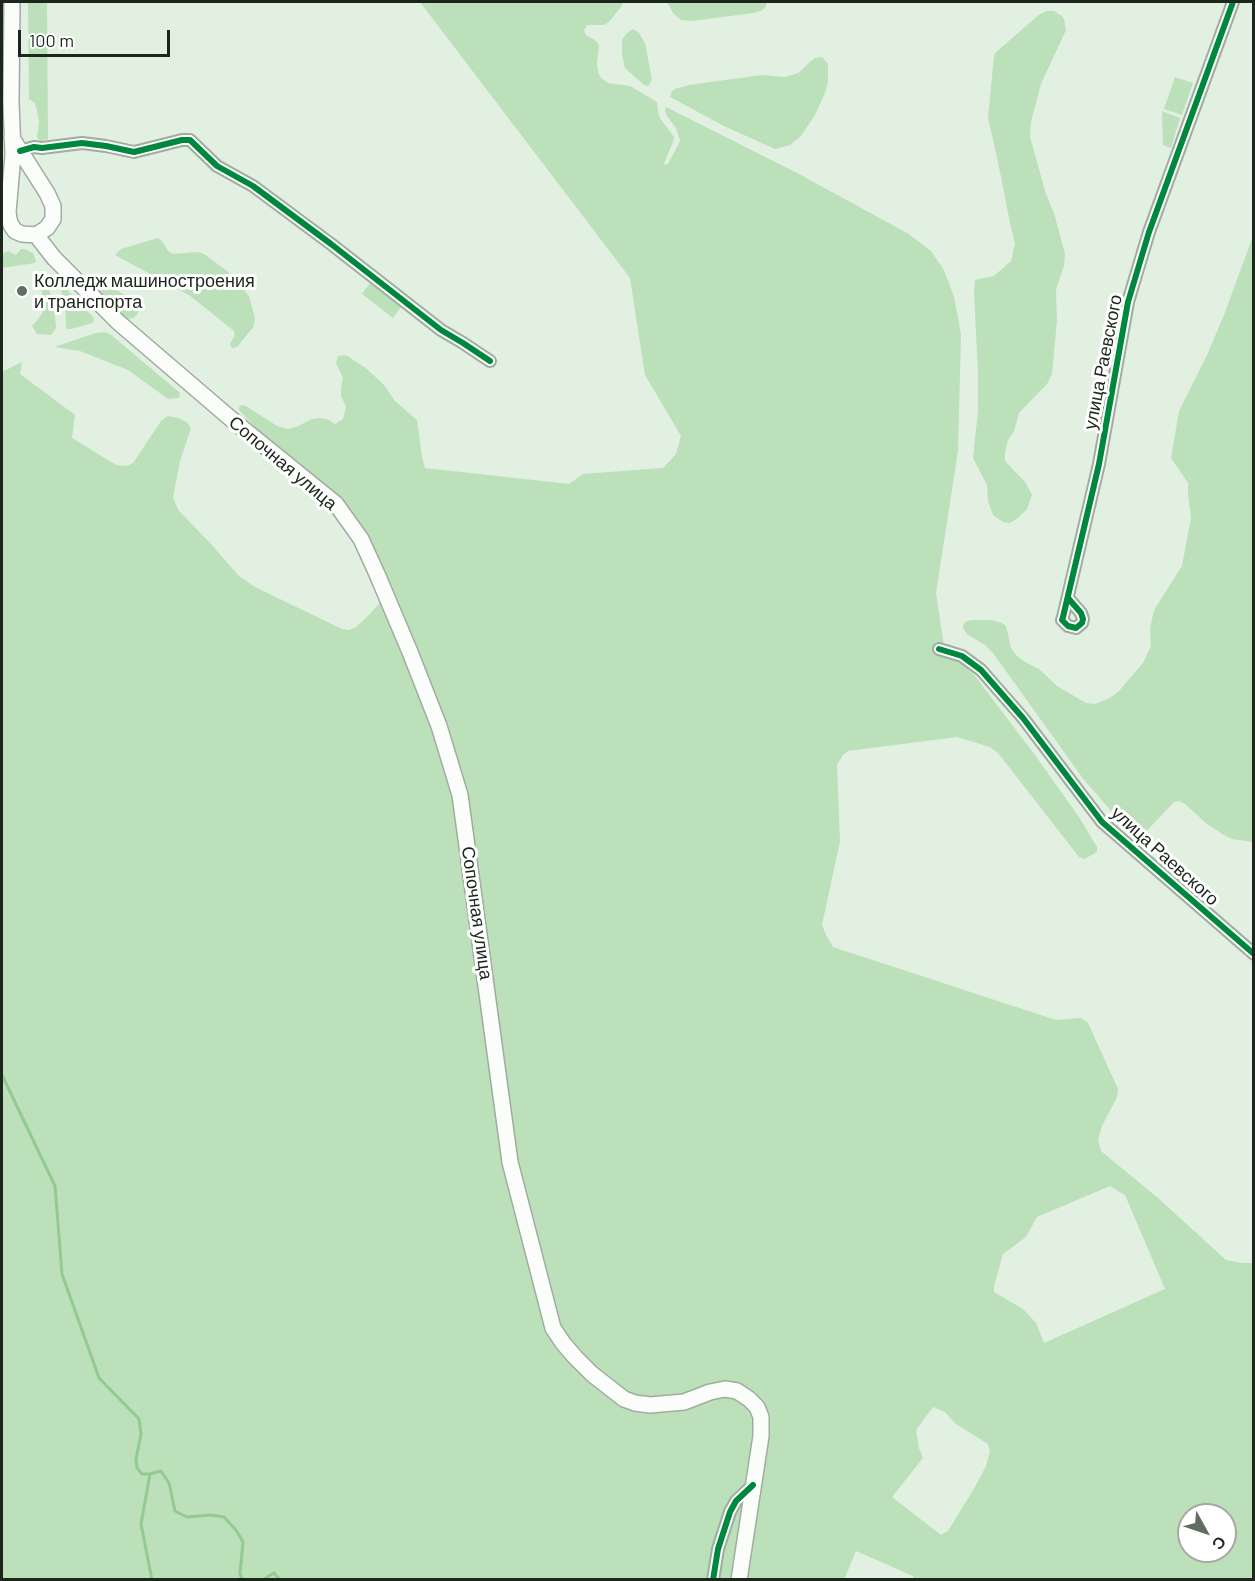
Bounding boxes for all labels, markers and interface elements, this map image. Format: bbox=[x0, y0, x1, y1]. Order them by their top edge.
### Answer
scale bar bbox=[21, 18, 172, 56]
text: 100 m bbox=[29, 29, 74, 51]
place label: Колледж машиностроения и транспорта bbox=[34, 270, 255, 312]
marker: Колледж машиностроения и транспорта bbox=[15, 284, 29, 298]
street label: улица Раевского bbox=[1079, 293, 1127, 431]
street label: Сопочная улица bbox=[225, 411, 341, 515]
street label: улица Раевского bbox=[1107, 802, 1223, 910]
street label: Сопочная улица bbox=[457, 845, 497, 981]
north arrow bbox=[1177, 1503, 1237, 1563]
text: С bbox=[1209, 1533, 1231, 1554]

